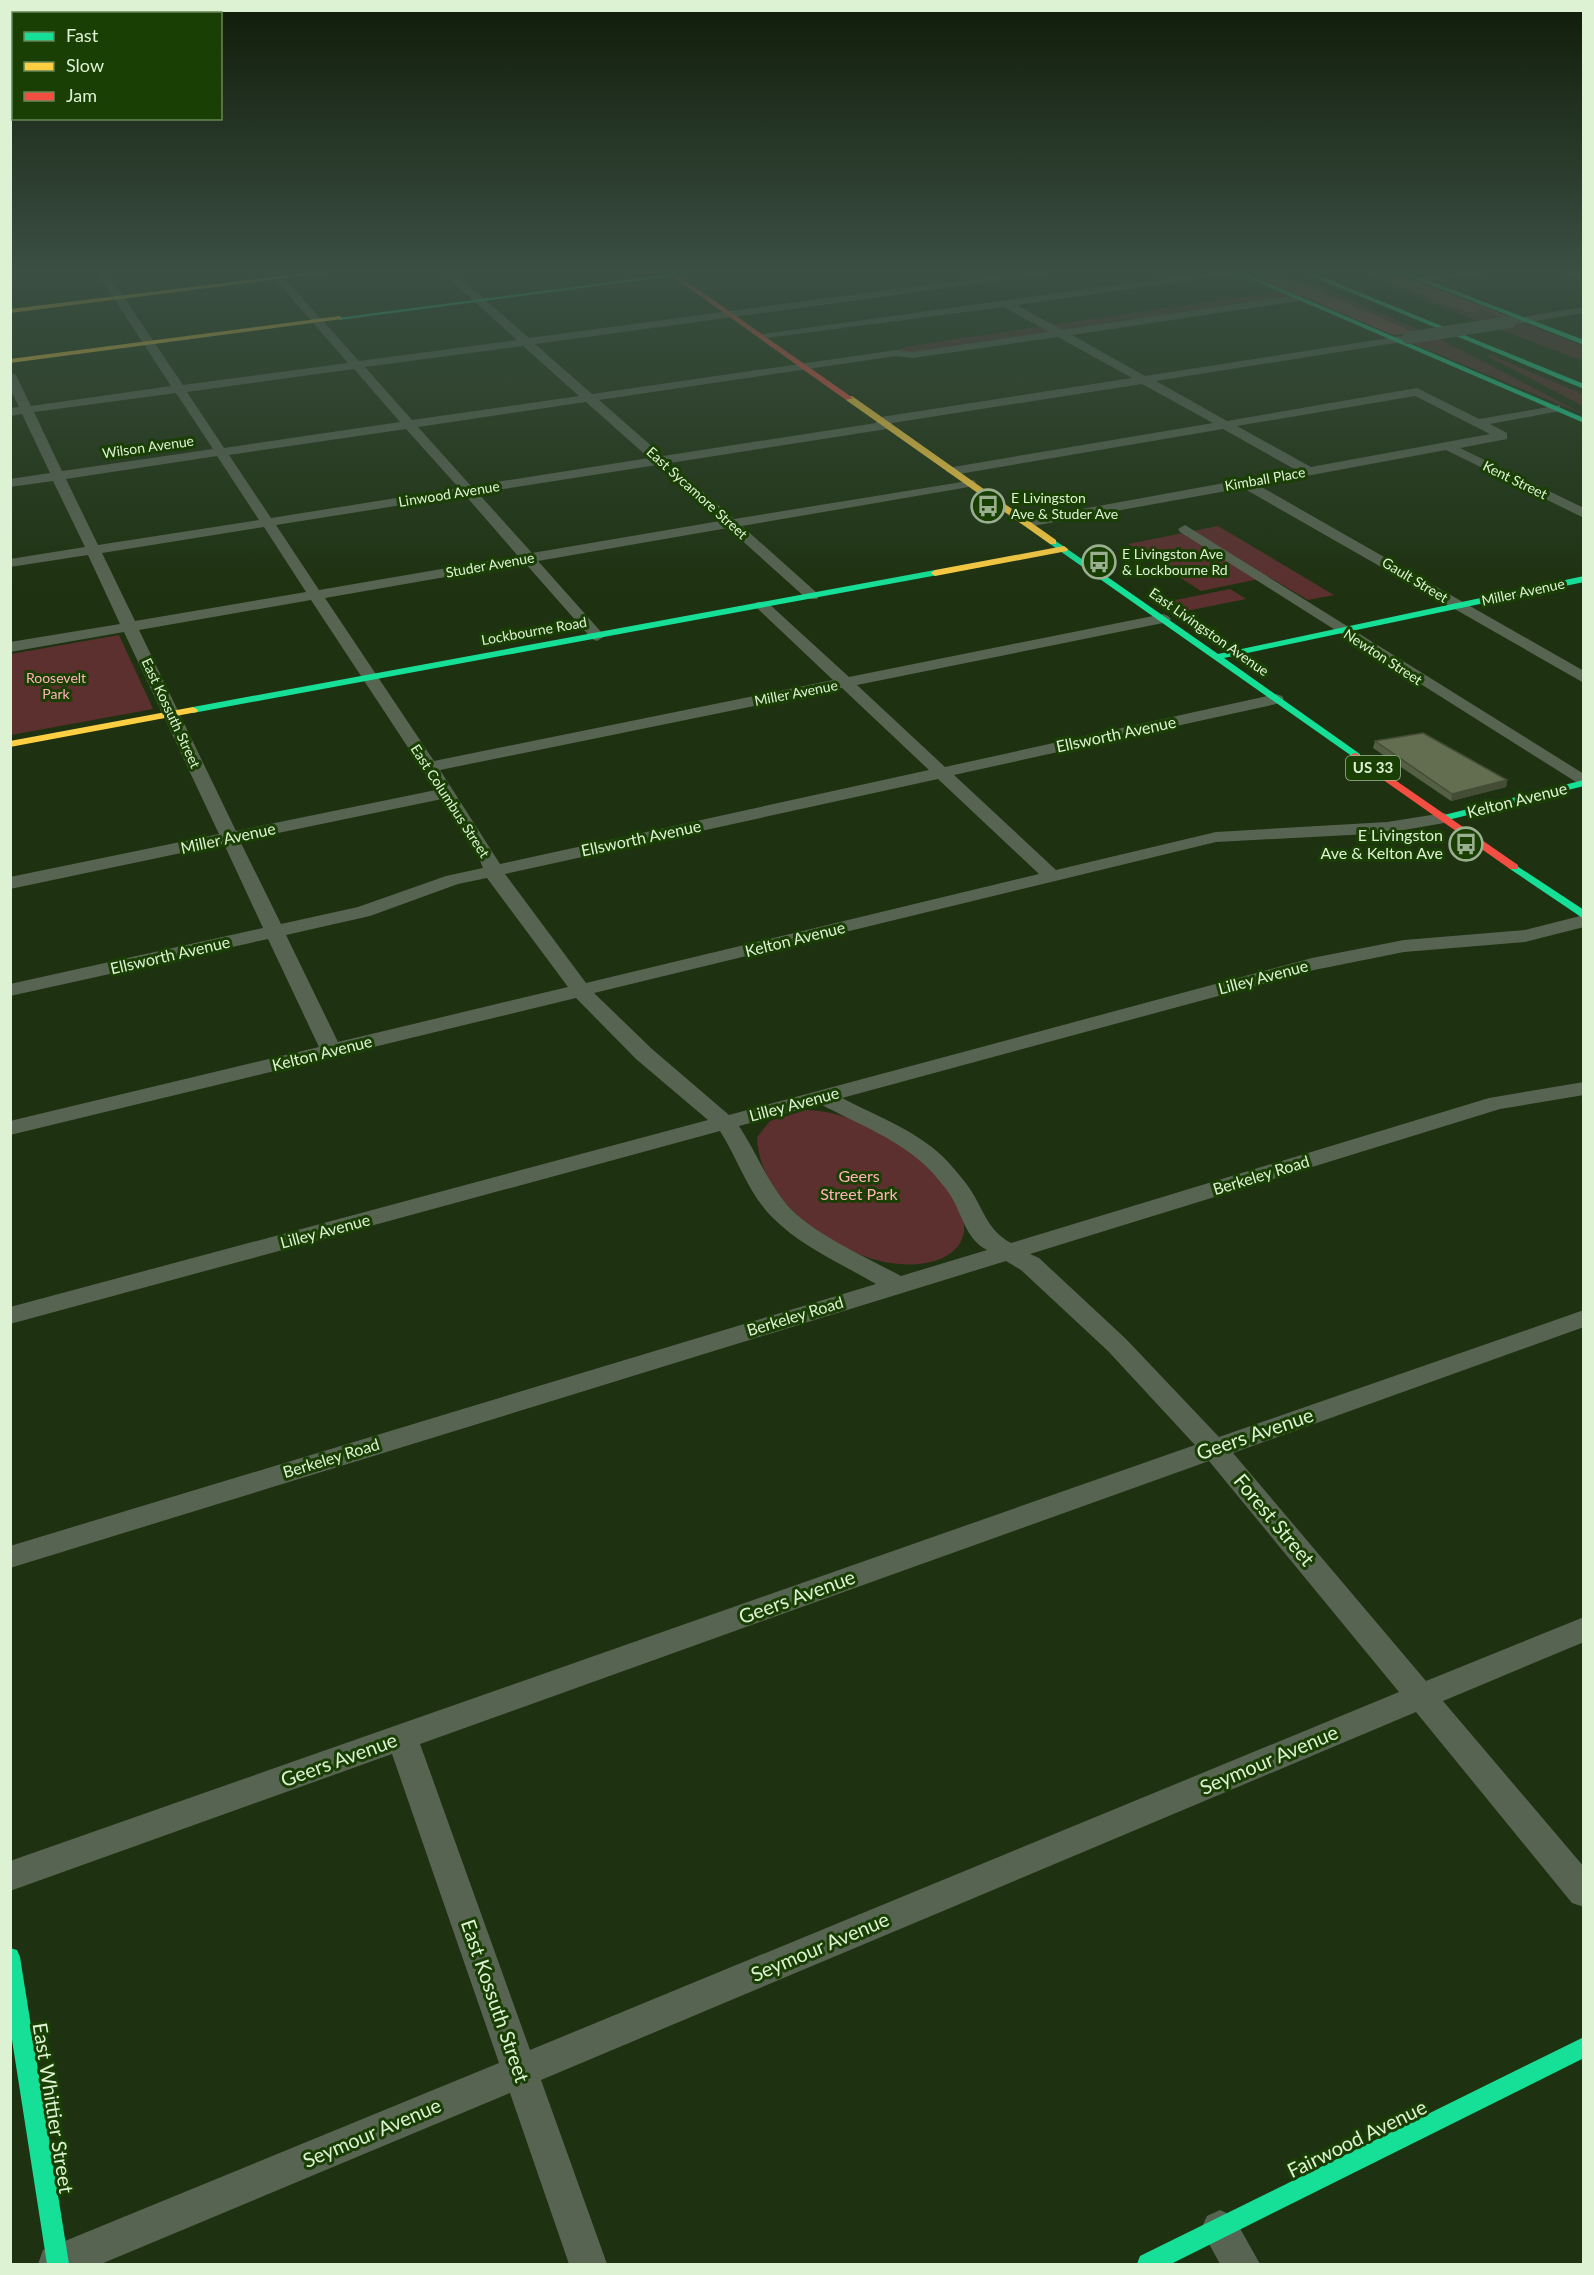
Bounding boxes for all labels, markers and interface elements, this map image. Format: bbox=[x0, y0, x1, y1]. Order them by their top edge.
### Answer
legend bbox=[12, 12, 222, 120]
text: Fast bbox=[66, 24, 99, 46]
text: Slow bbox=[66, 54, 104, 76]
text: Jam bbox=[66, 84, 97, 106]
street label: Wilson Avenue bbox=[101, 432, 195, 461]
street label: East Sycamore Street bbox=[643, 443, 751, 542]
street label: Kent Street bbox=[1480, 457, 1550, 502]
street label: Kimball Place bbox=[1223, 463, 1307, 494]
street label: Linwood Avenue bbox=[397, 477, 501, 510]
bus stop icon: E Livingston Ave & Studer Ave bbox=[970, 488, 1006, 524]
place label: E Livingston Ave & Studer Ave bbox=[1011, 489, 1118, 522]
bus stop icon: E Livingston Ave & Lockbourne Rd bbox=[1081, 544, 1117, 580]
place label: E Livingston Ave & Lockbourne Rd bbox=[1122, 545, 1228, 578]
street label: Studer Avenue bbox=[444, 548, 536, 581]
street label: Gault Street bbox=[1379, 553, 1451, 606]
street label: Miller Avenue bbox=[1480, 574, 1566, 609]
street label: East Livingston Avenue bbox=[1146, 584, 1272, 679]
street label: Lockbourne Road bbox=[480, 613, 588, 648]
street label: Newton Street bbox=[1341, 625, 1426, 688]
street label: East Kossuth Street bbox=[138, 655, 204, 771]
park label: Roosevelt Park bbox=[26, 669, 86, 702]
street label: Miller Avenue bbox=[753, 676, 839, 709]
street label: Ellsworth Avenue bbox=[1054, 712, 1178, 756]
street label: East Columbus Street bbox=[407, 741, 493, 861]
road number: US 33 bbox=[1346, 756, 1400, 780]
street label: Kelton Avenue bbox=[1465, 778, 1569, 821]
street label: Ellsworth Avenue bbox=[579, 816, 703, 860]
street label: Miller Avenue bbox=[179, 818, 277, 857]
place label: E Livingston Ave & Kelton Ave bbox=[1321, 825, 1443, 862]
bus stop icon: E Livingston Ave & Kelton Ave bbox=[1448, 826, 1484, 862]
street label: Kelton Avenue bbox=[743, 917, 847, 960]
street label: Ellsworth Avenue bbox=[108, 932, 232, 978]
street label: Lilley Avenue bbox=[1216, 955, 1310, 998]
street label: Kelton Avenue bbox=[270, 1031, 374, 1074]
street label: Lilley Avenue bbox=[747, 1082, 841, 1125]
street label: Berkeley Road bbox=[1210, 1151, 1311, 1198]
park label: Geers Street Park bbox=[820, 1166, 899, 1203]
street label: Lilley Avenue bbox=[278, 1209, 372, 1252]
street label: Berkeley Road bbox=[744, 1292, 845, 1339]
street label: Geers Avenue bbox=[1193, 1402, 1316, 1464]
street label: Berkeley Road bbox=[280, 1434, 381, 1481]
street label: Forest Street bbox=[1229, 1468, 1320, 1570]
street label: Geers Avenue bbox=[735, 1564, 858, 1628]
street label: Seymour Avenue bbox=[1196, 1719, 1341, 1799]
street label: Geers Avenue bbox=[277, 1727, 400, 1791]
street label: Seymour Avenue bbox=[747, 1906, 892, 1986]
street label: East Kossuth Street bbox=[457, 1916, 535, 2085]
street label: East Whittier Street bbox=[29, 2021, 79, 2195]
street label: Seymour Avenue bbox=[299, 2092, 444, 2172]
street label: Fairwood Avenue bbox=[1283, 2094, 1430, 2182]

